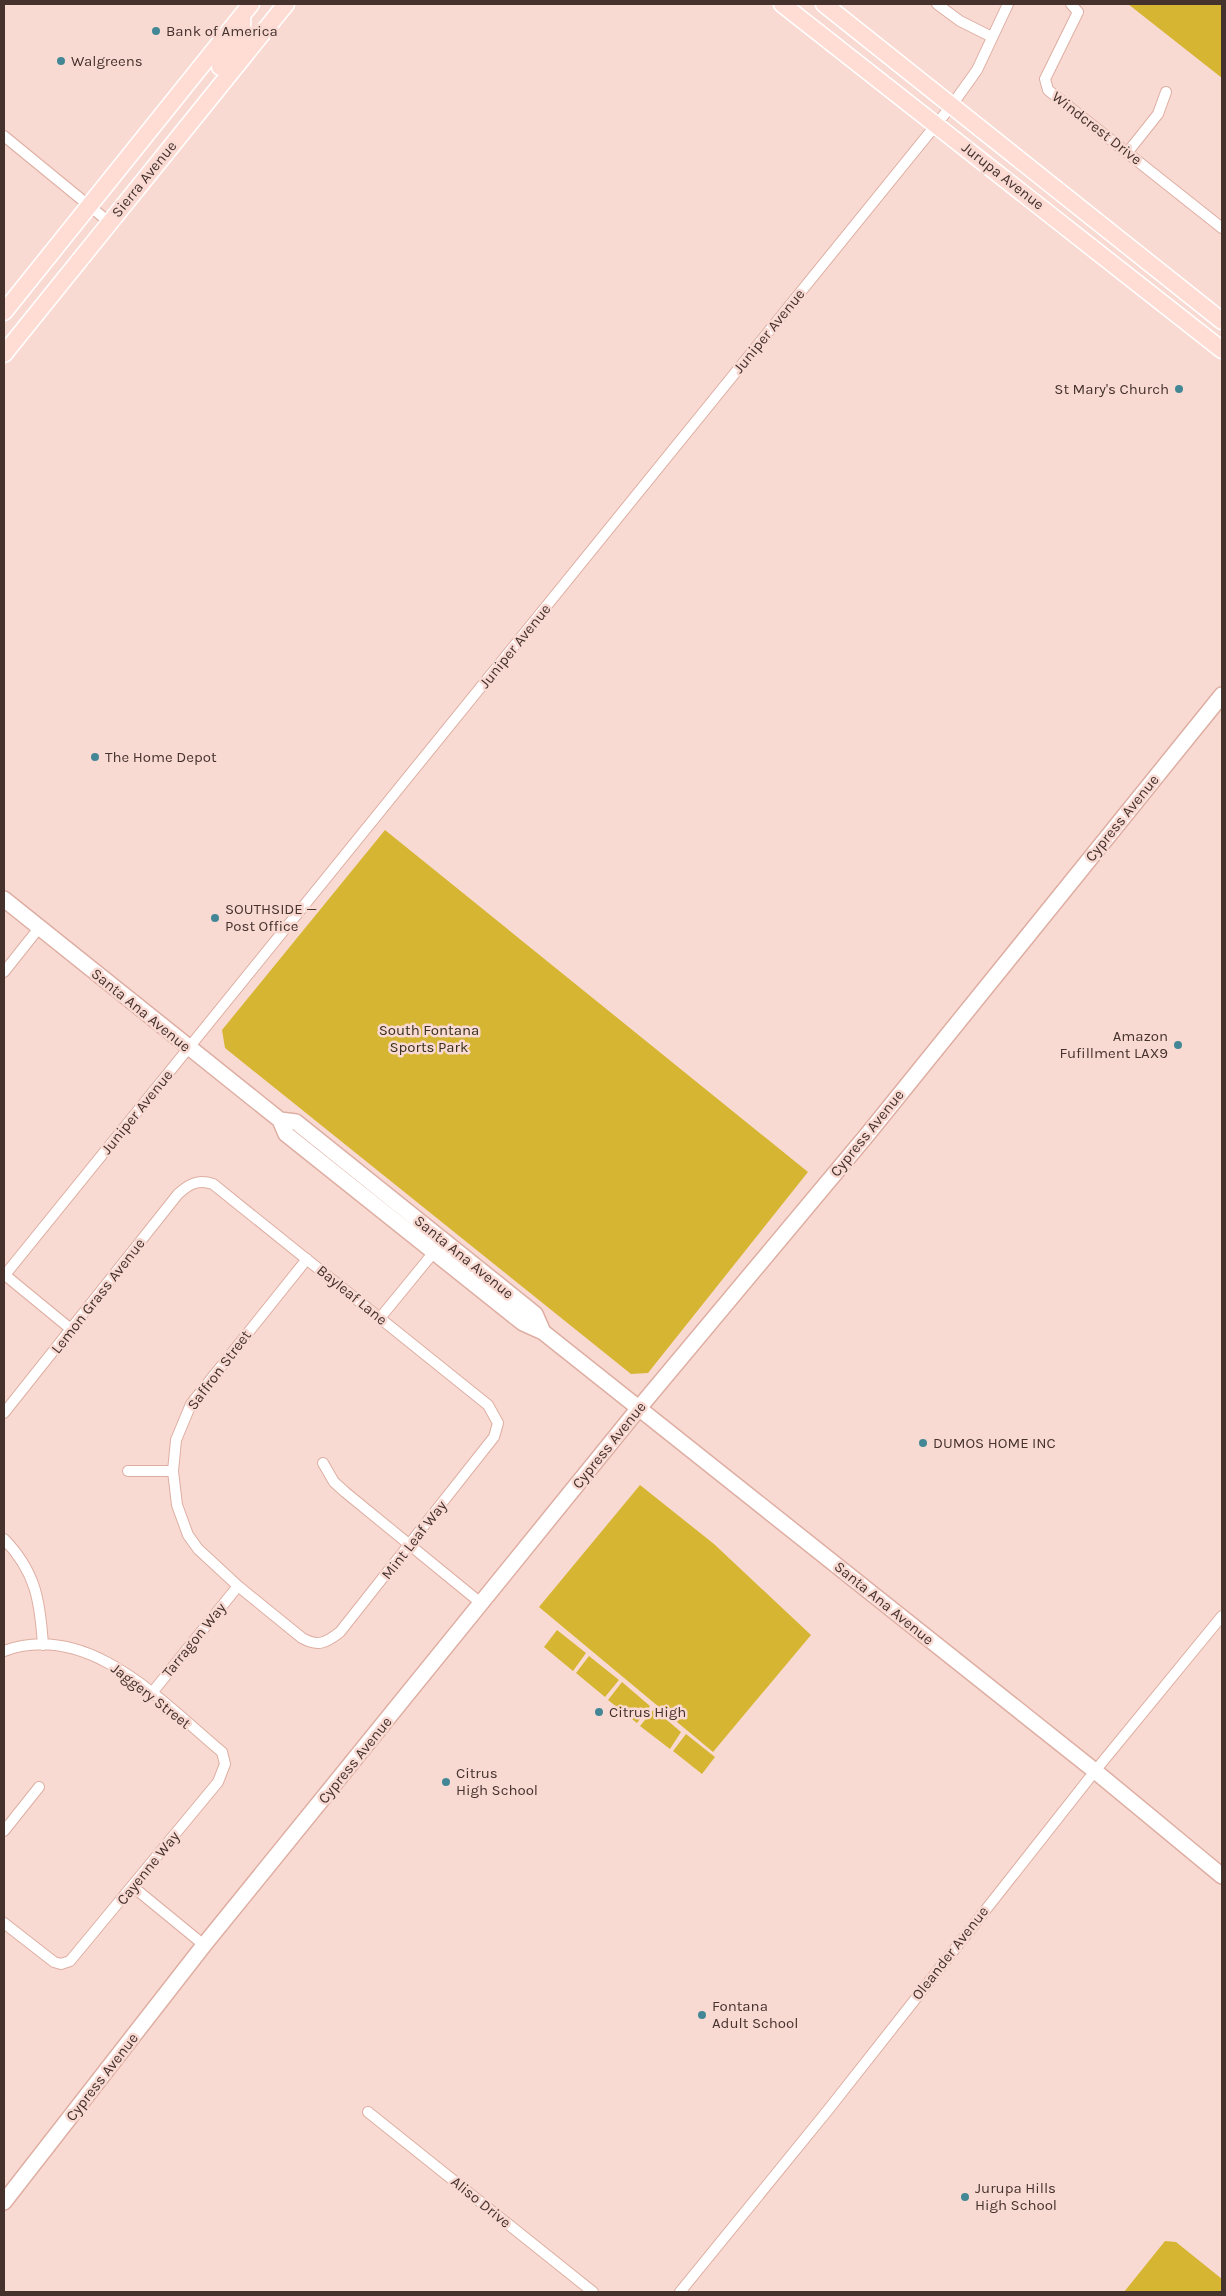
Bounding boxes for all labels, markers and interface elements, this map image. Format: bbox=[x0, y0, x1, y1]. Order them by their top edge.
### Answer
place label: Bank of America bbox=[166, 22, 278, 40]
marker: Bank of America bbox=[150, 25, 162, 37]
place label: Walgreens bbox=[71, 52, 143, 70]
marker: Walgreens bbox=[55, 55, 67, 67]
street label: Windcrest Drive bbox=[1049, 87, 1145, 169]
street label: Sierra Avenue bbox=[108, 137, 180, 221]
street label: Jurupa Avenue bbox=[958, 138, 1048, 214]
street label: Juniper Avenue bbox=[729, 285, 809, 377]
place label: St Mary's Church bbox=[1054, 380, 1169, 398]
marker: St Mary's Church bbox=[1173, 383, 1185, 395]
street label: Juniper Avenue bbox=[475, 600, 555, 692]
place label: The Home Depot bbox=[105, 748, 217, 766]
marker: The Home Depot bbox=[89, 751, 101, 763]
street label: Cypress Avenue bbox=[1081, 771, 1163, 865]
place label: SOUTHSIDE — Post Office bbox=[225, 900, 317, 935]
marker: SOUTHSIDE — Post Office bbox=[209, 912, 221, 924]
street label: Santa Ana Avenue bbox=[88, 964, 194, 1056]
park label: South Fontana Sports Park bbox=[379, 1021, 479, 1056]
place label: Amazon Fufillment LAX9 bbox=[1059, 1027, 1168, 1062]
marker: Amazon Fufillment LAX9 bbox=[1172, 1039, 1184, 1051]
street label: Juniper Avenue bbox=[97, 1066, 177, 1158]
street label: Cypress Avenue bbox=[826, 1086, 908, 1180]
street label: Santa Ana Avenue bbox=[411, 1211, 517, 1303]
street label: Lemon Grass Avenue bbox=[47, 1235, 149, 1357]
street label: Bayleaf Lane bbox=[313, 1261, 391, 1329]
street label: Saffron Street bbox=[183, 1326, 255, 1413]
street label: Cypress Avenue bbox=[568, 1398, 650, 1492]
place label: DUMOS HOME INC bbox=[933, 1434, 1056, 1452]
marker: DUMOS HOME INC bbox=[917, 1437, 929, 1449]
street label: Mint Leaf Way bbox=[378, 1497, 450, 1583]
street label: Santa Ana Avenue bbox=[831, 1557, 937, 1649]
street label: Tarragon Way bbox=[158, 1599, 230, 1681]
street label: Jaggery Street bbox=[108, 1659, 195, 1733]
place label: Citrus High bbox=[609, 1703, 686, 1721]
marker: Citrus High bbox=[593, 1706, 605, 1718]
street label: Cypress Avenue bbox=[314, 1713, 396, 1807]
place label: Citrus High School bbox=[456, 1764, 538, 1799]
marker: Citrus High School bbox=[440, 1776, 452, 1788]
street label: Cayenne Way bbox=[113, 1827, 183, 1909]
street label: Oleander Avenue bbox=[908, 1903, 992, 2003]
place label: Fontana Adult School bbox=[712, 1997, 798, 2032]
marker: Fontana Adult School bbox=[696, 2009, 708, 2021]
street label: Cypress Avenue bbox=[62, 2029, 142, 2125]
street label: Aliso Drive bbox=[447, 2172, 515, 2232]
place label: Jurupa Hills High School bbox=[975, 2179, 1057, 2214]
marker: Jurupa Hills High School bbox=[959, 2191, 971, 2203]

